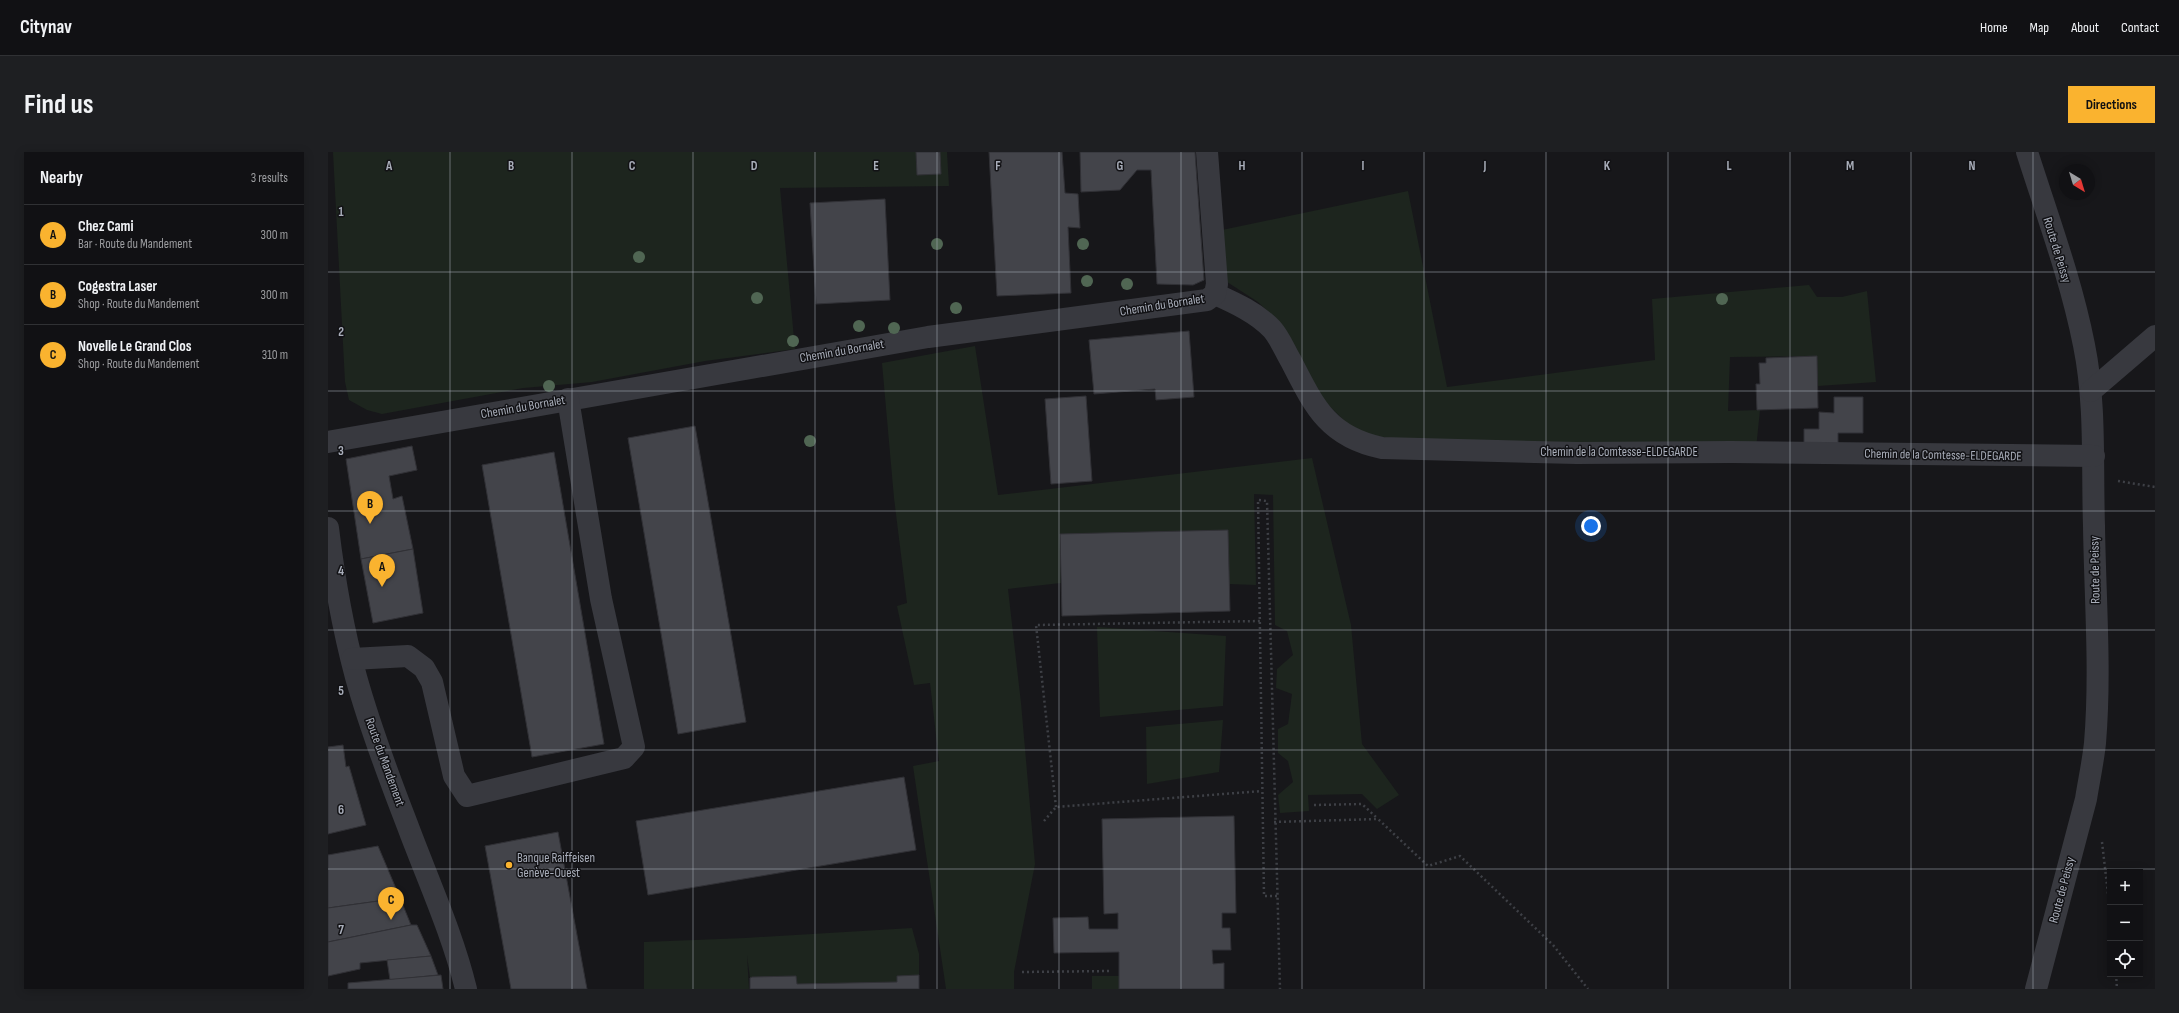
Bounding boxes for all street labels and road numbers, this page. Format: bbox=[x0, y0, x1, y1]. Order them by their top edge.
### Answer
street label: Route de Peissy bbox=[2039, 215, 2075, 285]
street label: Chemin du Bornalet bbox=[1119, 290, 1205, 320]
street label: Chemin du Bornalet bbox=[799, 336, 886, 366]
street label: Chemin du Bornalet bbox=[480, 392, 567, 422]
street label: Chemin de la Comtesse-ELDEGARDE bbox=[1540, 444, 1698, 460]
street label: Chemin de la Comtesse-ELDEGARDE bbox=[1864, 446, 2022, 464]
street label: Route de Peissy bbox=[2086, 536, 2104, 604]
street label: Route du Mandement bbox=[362, 716, 408, 808]
street label: Route de Peissy bbox=[2045, 855, 2079, 925]

